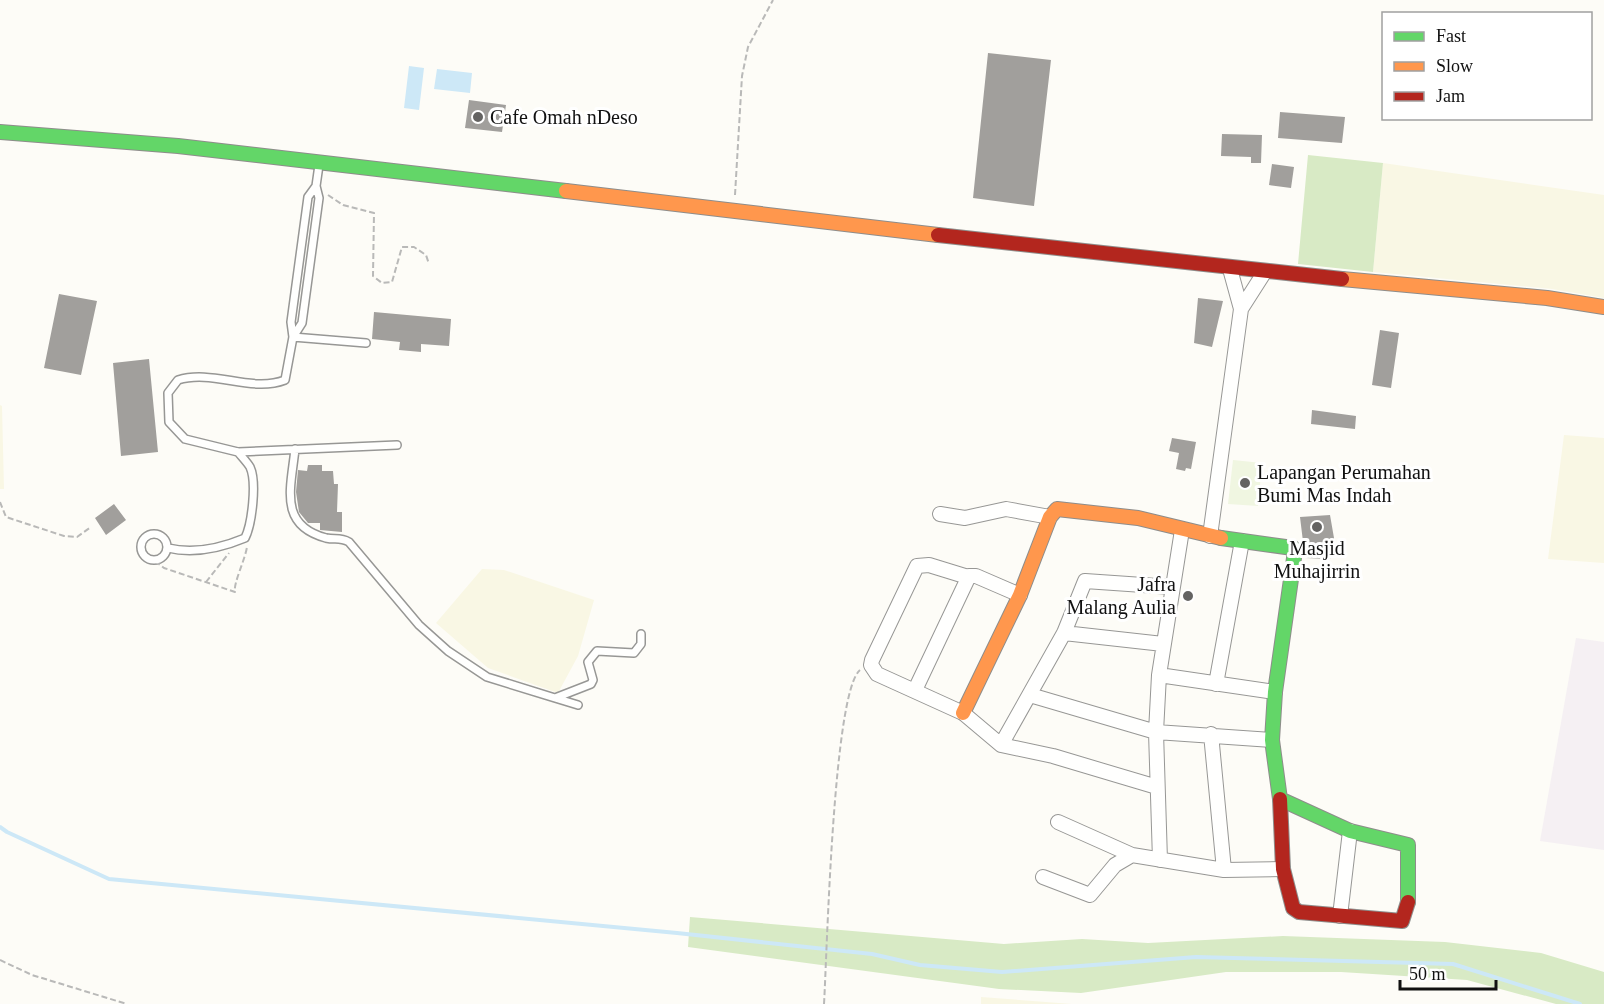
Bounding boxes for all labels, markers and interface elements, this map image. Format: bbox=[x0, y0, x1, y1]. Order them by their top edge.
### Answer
legend bbox=[1382, 12, 1592, 120]
text: Fast bbox=[1436, 26, 1466, 46]
text: Slow bbox=[1436, 56, 1473, 76]
text: Jam bbox=[1436, 86, 1465, 106]
place label: Cafe Omah nDeso bbox=[490, 106, 638, 128]
marker: Cafe Omah nDeso bbox=[471, 110, 485, 124]
place label: Lapangan Perumahan Bumi Mas Indah bbox=[1257, 461, 1431, 506]
marker: Lapangan Perumahan Bumi Mas Indah bbox=[1238, 476, 1252, 490]
marker: Masjid Muhajirrin bbox=[1310, 520, 1324, 534]
place label: Masjid Muhajirrin bbox=[1274, 537, 1360, 583]
place label: Jafra Malang Aulia bbox=[1067, 573, 1176, 619]
marker: Jafra Malang Aulia bbox=[1181, 589, 1195, 603]
scale bar bbox=[1400, 953, 1496, 991]
text: 50 m bbox=[1409, 964, 1446, 984]

